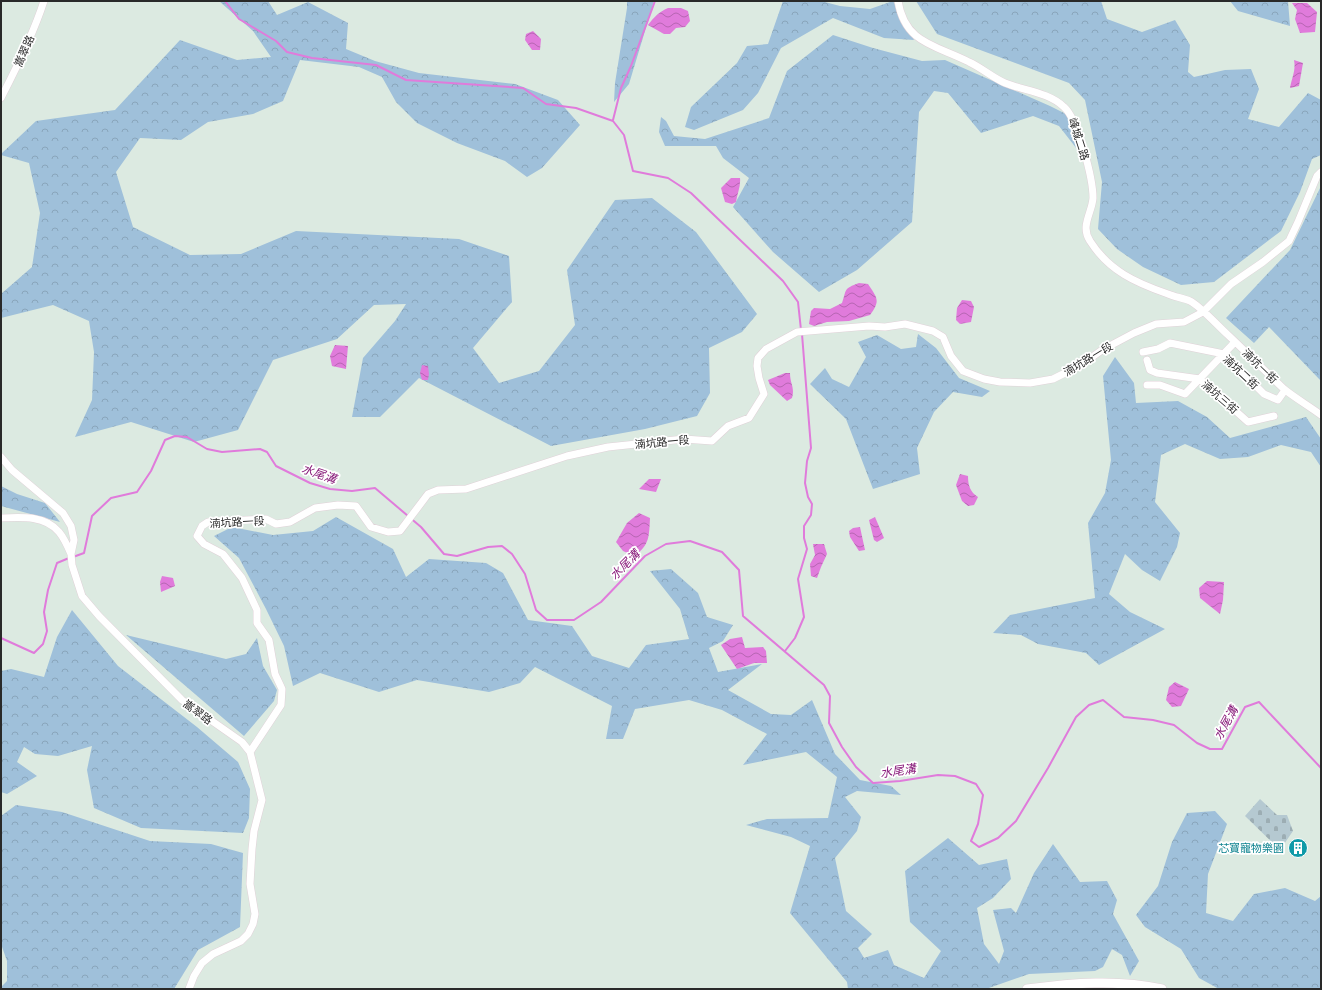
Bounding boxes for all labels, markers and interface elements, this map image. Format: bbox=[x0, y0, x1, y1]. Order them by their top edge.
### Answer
street label: 嵩翠路 bbox=[12, 33, 36, 69]
street label: 峰城二路 bbox=[1066, 116, 1092, 162]
street label: 湳坑路一段 bbox=[1061, 340, 1115, 378]
street label: 湳坑一街 bbox=[1240, 346, 1280, 386]
street label: 湳坑二街 bbox=[1221, 353, 1261, 391]
street label: 湳坑三街 bbox=[1199, 378, 1241, 416]
street label: 湳坑路一段 bbox=[634, 434, 690, 450]
water label: 水尾溝 bbox=[300, 462, 340, 487]
street label: 湳坑路一段 bbox=[209, 515, 265, 529]
water label: 水尾溝 bbox=[607, 546, 644, 583]
street label: 嵩翠路 bbox=[181, 697, 215, 727]
water label: 水尾溝 bbox=[1211, 702, 1242, 742]
water label: 水尾溝 bbox=[879, 761, 919, 780]
building icon: 芯寶寵物樂園 bbox=[1287, 837, 1309, 859]
place label: 芯寶寵物樂園 bbox=[1218, 842, 1284, 854]

